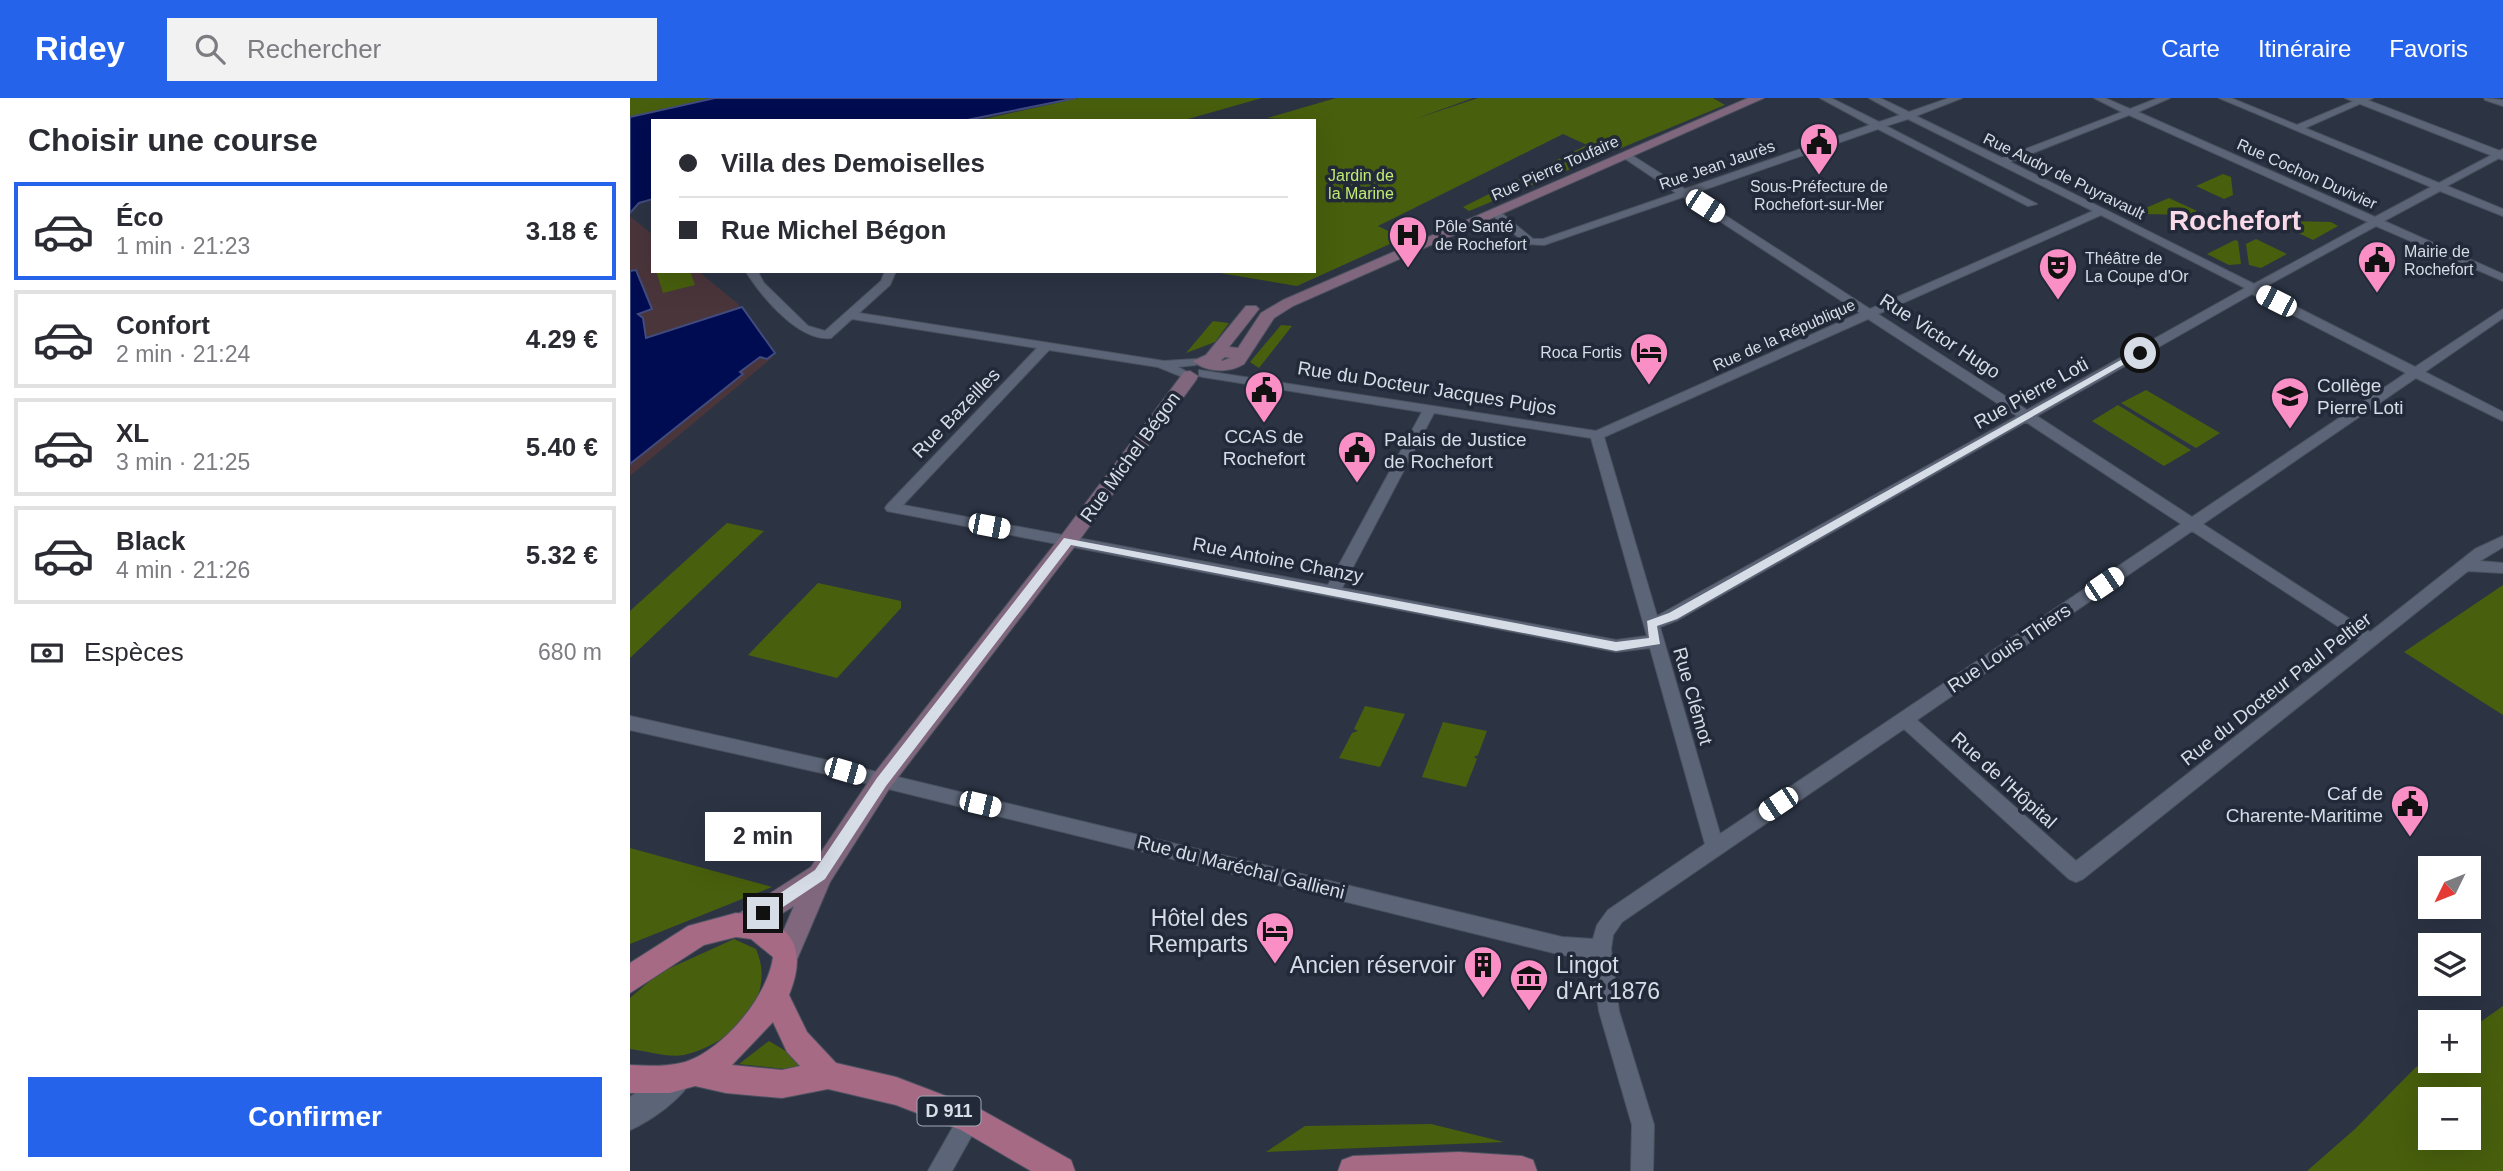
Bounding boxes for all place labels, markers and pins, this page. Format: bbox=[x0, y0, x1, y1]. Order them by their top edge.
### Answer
public building icon: Sous-Préfecture de Rochefort-sur-Mer bbox=[1798, 121, 1840, 176]
place label: Sous-Préfecture de Rochefort-sur-Mer bbox=[1750, 178, 1888, 213]
hospital icon: Pôle Santé de Rochefort bbox=[1387, 214, 1429, 269]
place label: Pôle Santé de Rochefort bbox=[1435, 218, 1527, 253]
public building icon: Mairie de Rochefort bbox=[2356, 239, 2398, 294]
place label: Mairie de Rochefort bbox=[2404, 243, 2474, 278]
theatre icon: Théâtre de La Coupe d'Or bbox=[2037, 246, 2079, 301]
place label: Théâtre de La Coupe d'Or bbox=[2085, 250, 2189, 285]
hotel icon: Roca Fortis bbox=[1628, 331, 1670, 386]
place label: Roca Fortis bbox=[1540, 344, 1622, 361]
public building icon: CCAS de Rochefort bbox=[1243, 369, 1285, 424]
school or university icon: Collège Pierre Loti bbox=[2269, 375, 2311, 430]
place label: Collège Pierre Loti bbox=[2317, 375, 2404, 418]
place label: CCAS de Rochefort bbox=[1223, 426, 1306, 469]
public building icon: Palais de Justice de Rochefort bbox=[1336, 429, 1378, 484]
place label: Palais de Justice de Rochefort bbox=[1384, 429, 1527, 472]
place label: Caf de Charente-Maritime bbox=[2226, 783, 2383, 826]
public building icon: Caf de Charente-Maritime bbox=[2389, 783, 2431, 838]
place label: Hôtel des Remparts bbox=[1148, 905, 1248, 957]
hotel icon: Hôtel des Remparts bbox=[1254, 910, 1296, 965]
building icon: Ancien réservoir bbox=[1462, 944, 1504, 999]
place label: Ancien réservoir bbox=[1290, 952, 1456, 978]
place label: Lingot d'Art 1876 bbox=[1556, 952, 1660, 1004]
museum icon: Lingot d'Art 1876 bbox=[1508, 957, 1550, 1012]

